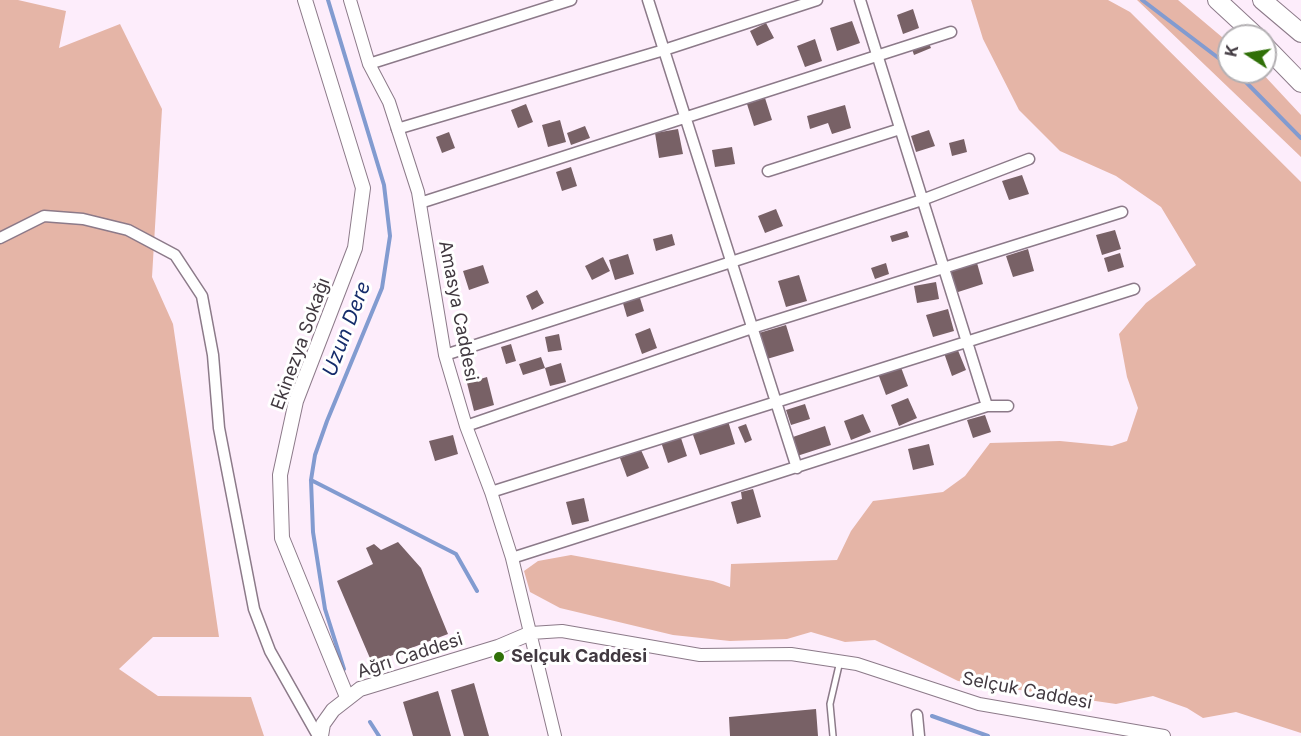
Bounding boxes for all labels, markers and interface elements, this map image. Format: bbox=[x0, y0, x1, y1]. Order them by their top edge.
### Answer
north arrow bbox=[1217, 24, 1277, 84]
text: K bbox=[1220, 43, 1242, 58]
street label: Amasya Caddesi bbox=[434, 239, 482, 383]
street label: Ekinezya Sokağı bbox=[267, 275, 335, 413]
water label: Uzun Dere bbox=[318, 278, 376, 380]
street label: Ağrı Caddesi bbox=[355, 629, 465, 683]
place label: Selçuk Caddesi bbox=[511, 646, 647, 668]
marker: Selçuk Caddesi bbox=[492, 650, 506, 664]
street label: Selçuk Caddesi bbox=[960, 668, 1094, 714]

